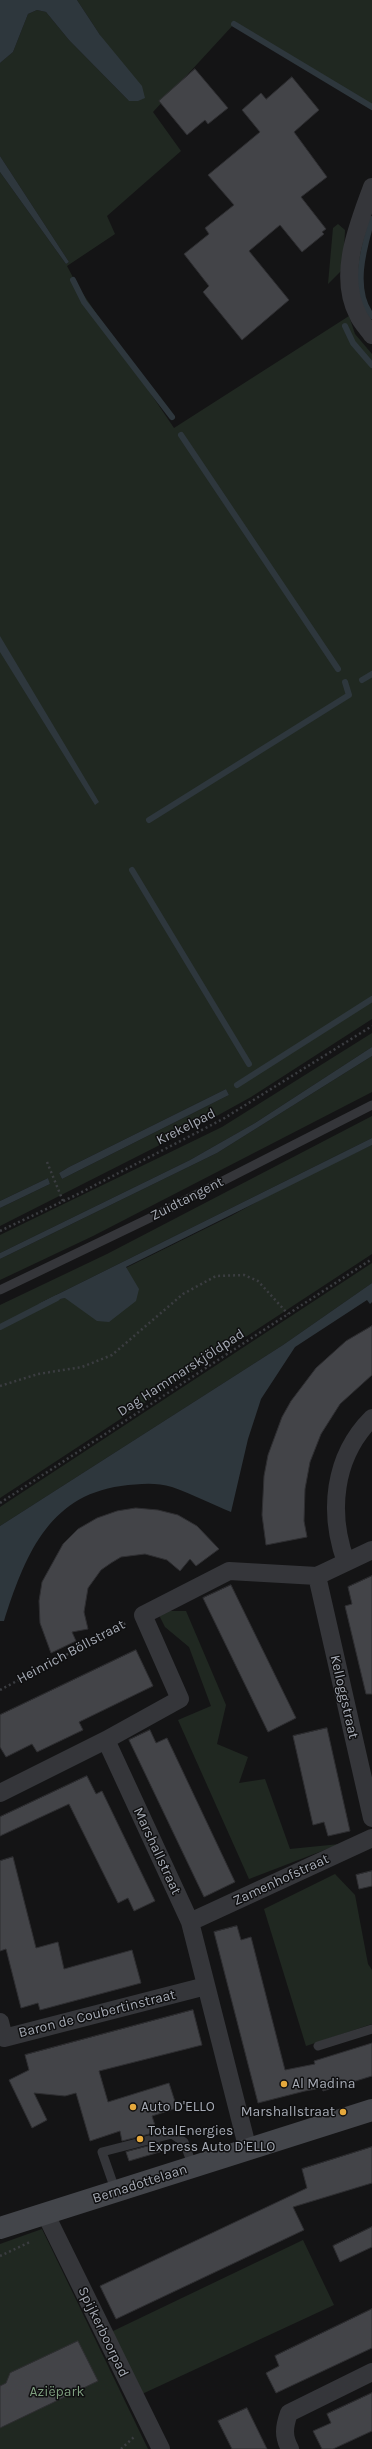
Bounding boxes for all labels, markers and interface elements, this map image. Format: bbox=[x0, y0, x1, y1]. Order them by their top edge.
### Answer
street label: Krekelpad bbox=[154, 1105, 218, 1149]
street label: Zuidtangent bbox=[148, 1173, 226, 1225]
street label: Dag Hammarskjöldpad bbox=[114, 1326, 248, 1420]
street label: Heinrich Böllstraat bbox=[14, 1616, 128, 1688]
street label: Kelloggstraat bbox=[326, 1654, 362, 1740]
street label: Marshallstraat bbox=[129, 1805, 185, 1897]
street label: Zamenhofstraat bbox=[230, 1850, 332, 1910]
street label: Baron de Coubertinstraat bbox=[17, 1986, 177, 2042]
place label: Al Madina bbox=[292, 2076, 355, 2092]
marker: Al Madina bbox=[279, 2079, 289, 2089]
place label: Auto D'ELLO bbox=[141, 2099, 215, 2115]
marker: Auto D'ELLO bbox=[128, 2102, 138, 2112]
place label: Marshallstraat bbox=[241, 2104, 335, 2120]
marker: Marshallstraat bbox=[338, 2107, 348, 2117]
place label: TotalEnergies Express Auto D'ELLO bbox=[148, 2123, 275, 2156]
marker: TotalEnergies Express Auto D'ELLO bbox=[135, 2134, 145, 2144]
street label: Bernadottelaan bbox=[91, 2161, 189, 2207]
street label: Spijkerboorpad bbox=[74, 2284, 132, 2380]
park label: Aziëpark bbox=[30, 2384, 84, 2400]

